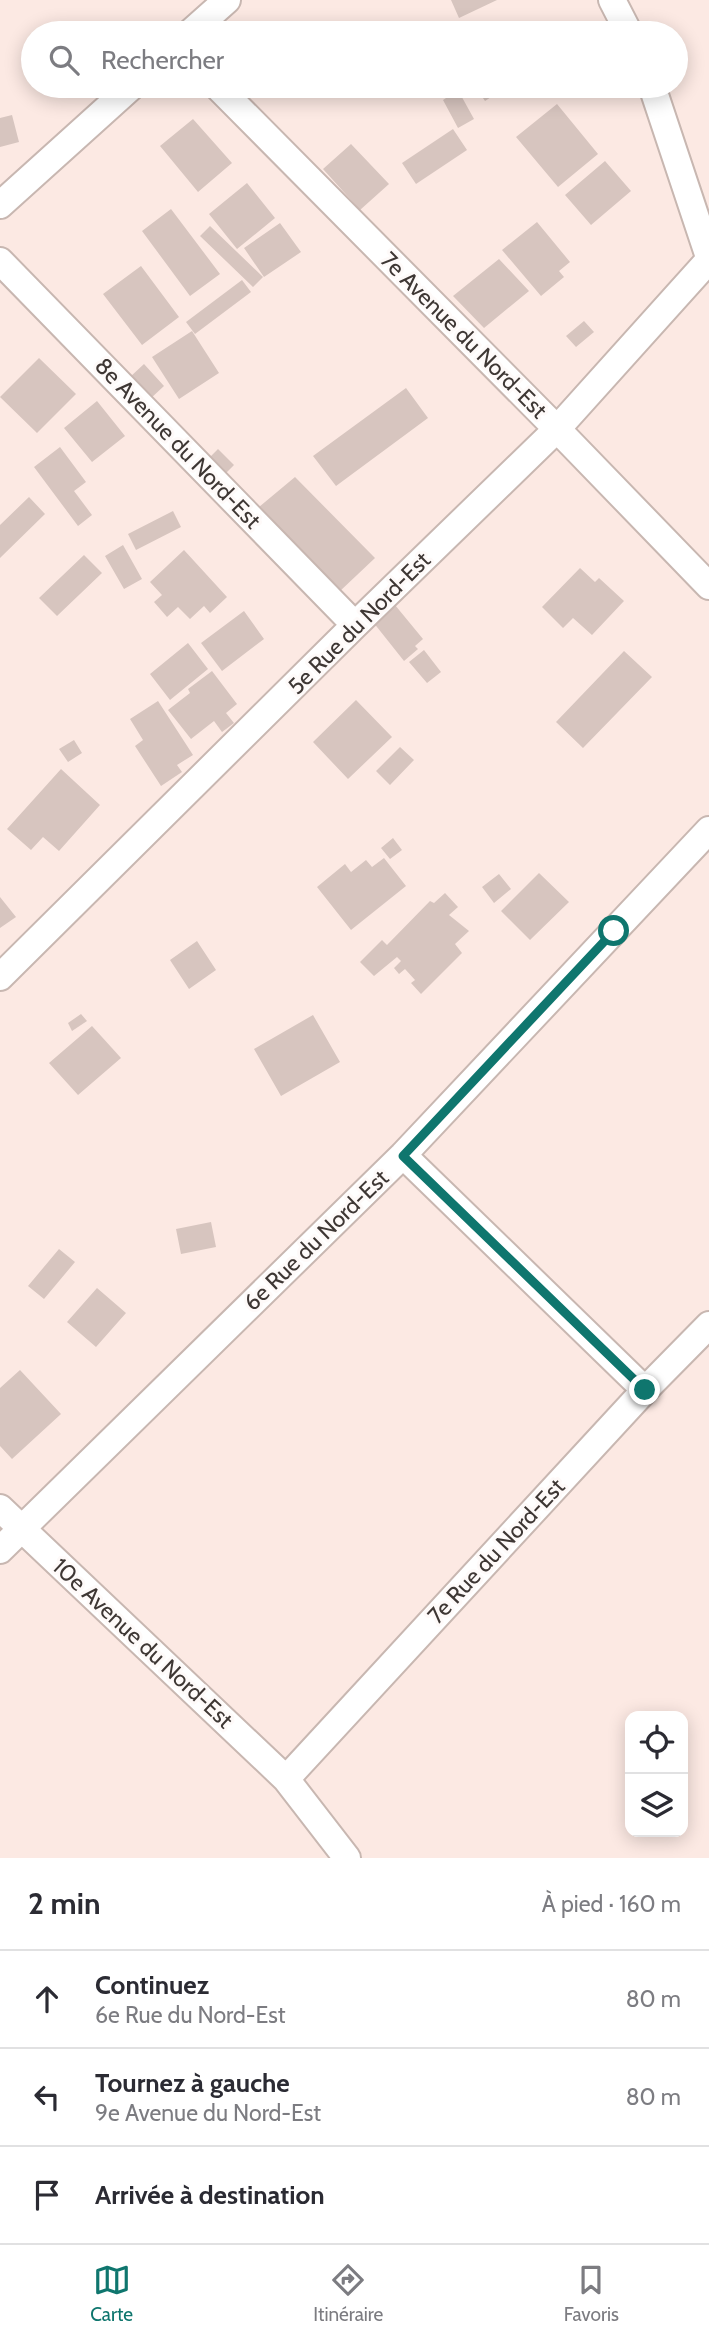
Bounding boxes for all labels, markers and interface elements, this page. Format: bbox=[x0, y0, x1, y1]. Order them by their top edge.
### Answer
search box bbox=[21, 21, 688, 98]
icon: search bbox=[45, 41, 83, 79]
text: Rechercher bbox=[101, 44, 224, 76]
street label: 7e Avenue du Nord-Est bbox=[375, 246, 553, 424]
street label: 8e Avenue du Nord-Est bbox=[89, 352, 267, 535]
street label: 5e Rue du Nord-Est bbox=[282, 546, 436, 700]
route start bbox=[598, 915, 629, 946]
street label: 6e Rue du Nord-Est bbox=[238, 1164, 394, 1316]
route end bbox=[629, 1374, 660, 1405]
street label: 7e Rue du Nord-Est bbox=[422, 1472, 571, 1629]
street label: 10e Avenue du Nord-Est bbox=[47, 1552, 239, 1734]
map controls bbox=[625, 1711, 688, 1837]
button: locate bbox=[625, 1711, 688, 1774]
button: layers bbox=[625, 1774, 688, 1837]
text: 2 min bbox=[28, 1885, 100, 1922]
text: À pied · 160 m bbox=[542, 1890, 681, 1918]
text: Continuez bbox=[95, 1969, 209, 2001]
icon: ahead bbox=[28, 1980, 66, 2018]
text: 80 m bbox=[626, 1985, 681, 2013]
text: 6e Rue du Nord-Est bbox=[95, 2001, 286, 2029]
text: Tournez à gauche bbox=[95, 2067, 290, 2099]
icon: left bbox=[28, 2078, 66, 2116]
text: 80 m bbox=[626, 2083, 681, 2111]
text: 9e Avenue du Nord-Est bbox=[95, 2099, 321, 2127]
icon: arrive bbox=[28, 2176, 66, 2214]
text: Arrivée à destination bbox=[95, 2179, 325, 2211]
tab: Carte bbox=[90, 2261, 133, 2326]
tab: Itinéraire bbox=[313, 2261, 383, 2326]
tab: Favoris bbox=[564, 2261, 619, 2326]

